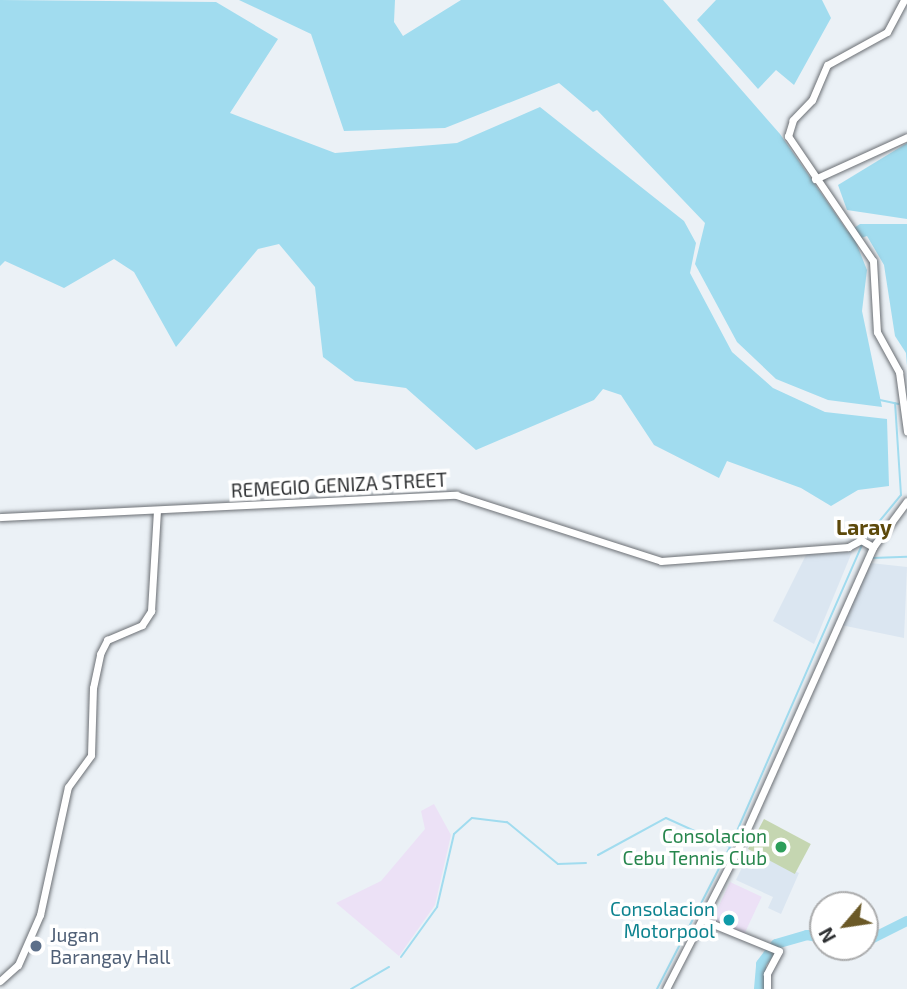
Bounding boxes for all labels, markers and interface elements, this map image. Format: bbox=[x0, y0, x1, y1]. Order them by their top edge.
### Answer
street label: REMEGIO GENIZA STREET bbox=[230, 468, 448, 502]
district label: Laray bbox=[836, 514, 892, 540]
place label: Consolacion Cebu Tennis Club bbox=[622, 825, 767, 869]
marker: Consolacion Cebu Tennis Club bbox=[773, 839, 789, 855]
north arrow bbox=[809, 891, 879, 961]
place label: Consolacion Motorpool bbox=[610, 898, 715, 942]
marker: Consolacion Motorpool bbox=[721, 912, 737, 928]
place label: Jugan Barangay Hall bbox=[50, 924, 171, 968]
text: N bbox=[814, 924, 840, 947]
marker: Jugan Barangay Hall bbox=[28, 938, 44, 954]

